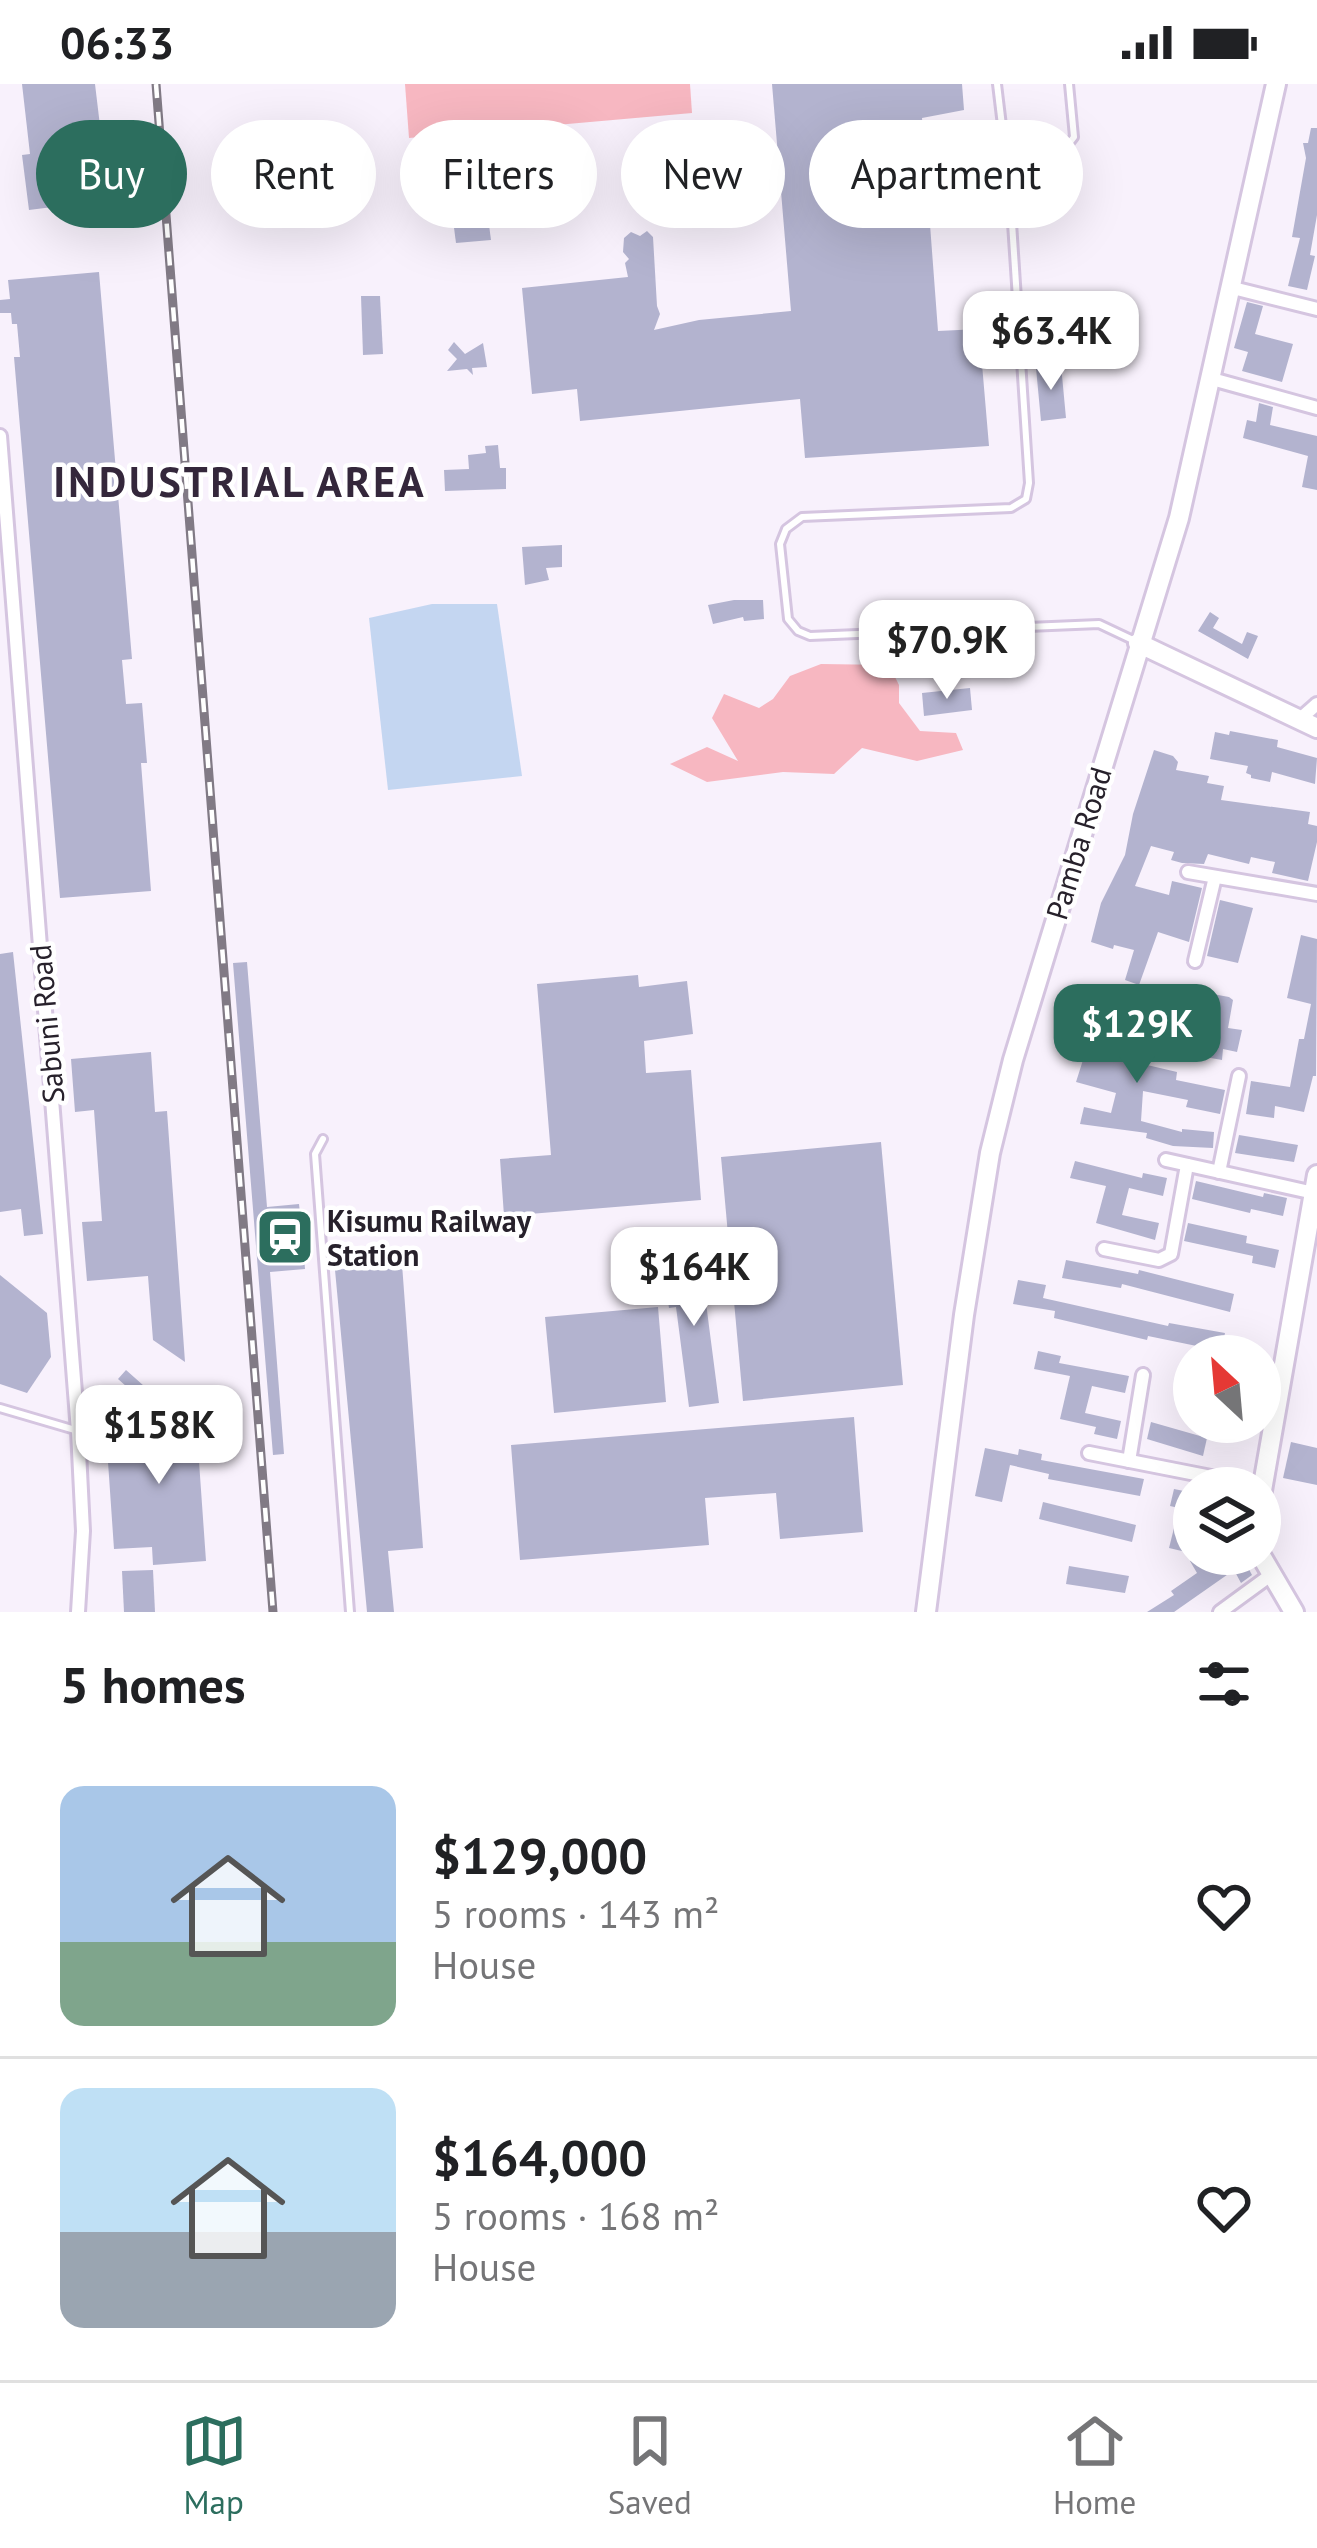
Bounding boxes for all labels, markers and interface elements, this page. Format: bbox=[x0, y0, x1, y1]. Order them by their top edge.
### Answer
text: 06:33 bbox=[60, 13, 174, 71]
chip: Buy bbox=[36, 120, 187, 228]
chip: Rent bbox=[211, 120, 376, 228]
chip: Filters bbox=[400, 120, 597, 228]
chip: New bbox=[621, 120, 785, 228]
chip: Apartment bbox=[809, 120, 1083, 228]
pin: $63.4K bbox=[953, 291, 1149, 393]
text: $63.4K bbox=[990, 304, 1112, 355]
district label: INDUSTRIAL AREA bbox=[53, 454, 427, 509]
pin: $70.9K bbox=[849, 600, 1045, 702]
text: $70.9K bbox=[886, 613, 1008, 664]
street label: Pamba Road bbox=[1036, 762, 1120, 924]
street label: Sabuni Road bbox=[20, 943, 72, 1105]
pin: $129K bbox=[1053, 984, 1221, 1086]
text: $129K bbox=[1081, 997, 1193, 1048]
place label: Kisumu Railway Station bbox=[327, 1201, 532, 1274]
station icon: Kisumu Railway Station bbox=[254, 1206, 316, 1268]
pin: $164K bbox=[610, 1227, 778, 1329]
text: $164K bbox=[638, 1240, 750, 1291]
north arrow bbox=[1173, 1335, 1281, 1443]
map controls bbox=[1173, 1335, 1281, 1575]
pin: $158K bbox=[75, 1385, 243, 1487]
text: $158K bbox=[103, 1398, 215, 1449]
button: layers bbox=[1173, 1467, 1281, 1575]
text: 5 homes bbox=[60, 1651, 246, 1717]
icon: filters bbox=[1191, 1651, 1257, 1717]
text: $129,000 bbox=[432, 1822, 647, 1888]
icon: home bbox=[156, 1834, 300, 1978]
icon: heart bbox=[1191, 1873, 1257, 1939]
text: 5 rooms · 143 m² bbox=[432, 1888, 719, 1939]
text: House bbox=[432, 1939, 536, 1990]
text: $164,000 bbox=[432, 2124, 647, 2190]
icon: home bbox=[156, 2136, 300, 2280]
icon: heart bbox=[1191, 2175, 1257, 2241]
text: 5 rooms · 168 m² bbox=[432, 2190, 719, 2241]
text: House bbox=[432, 2241, 536, 2292]
tab: Map bbox=[181, 2408, 247, 2523]
tab: Saved bbox=[608, 2408, 692, 2523]
tab: Home bbox=[1053, 2408, 1136, 2523]

